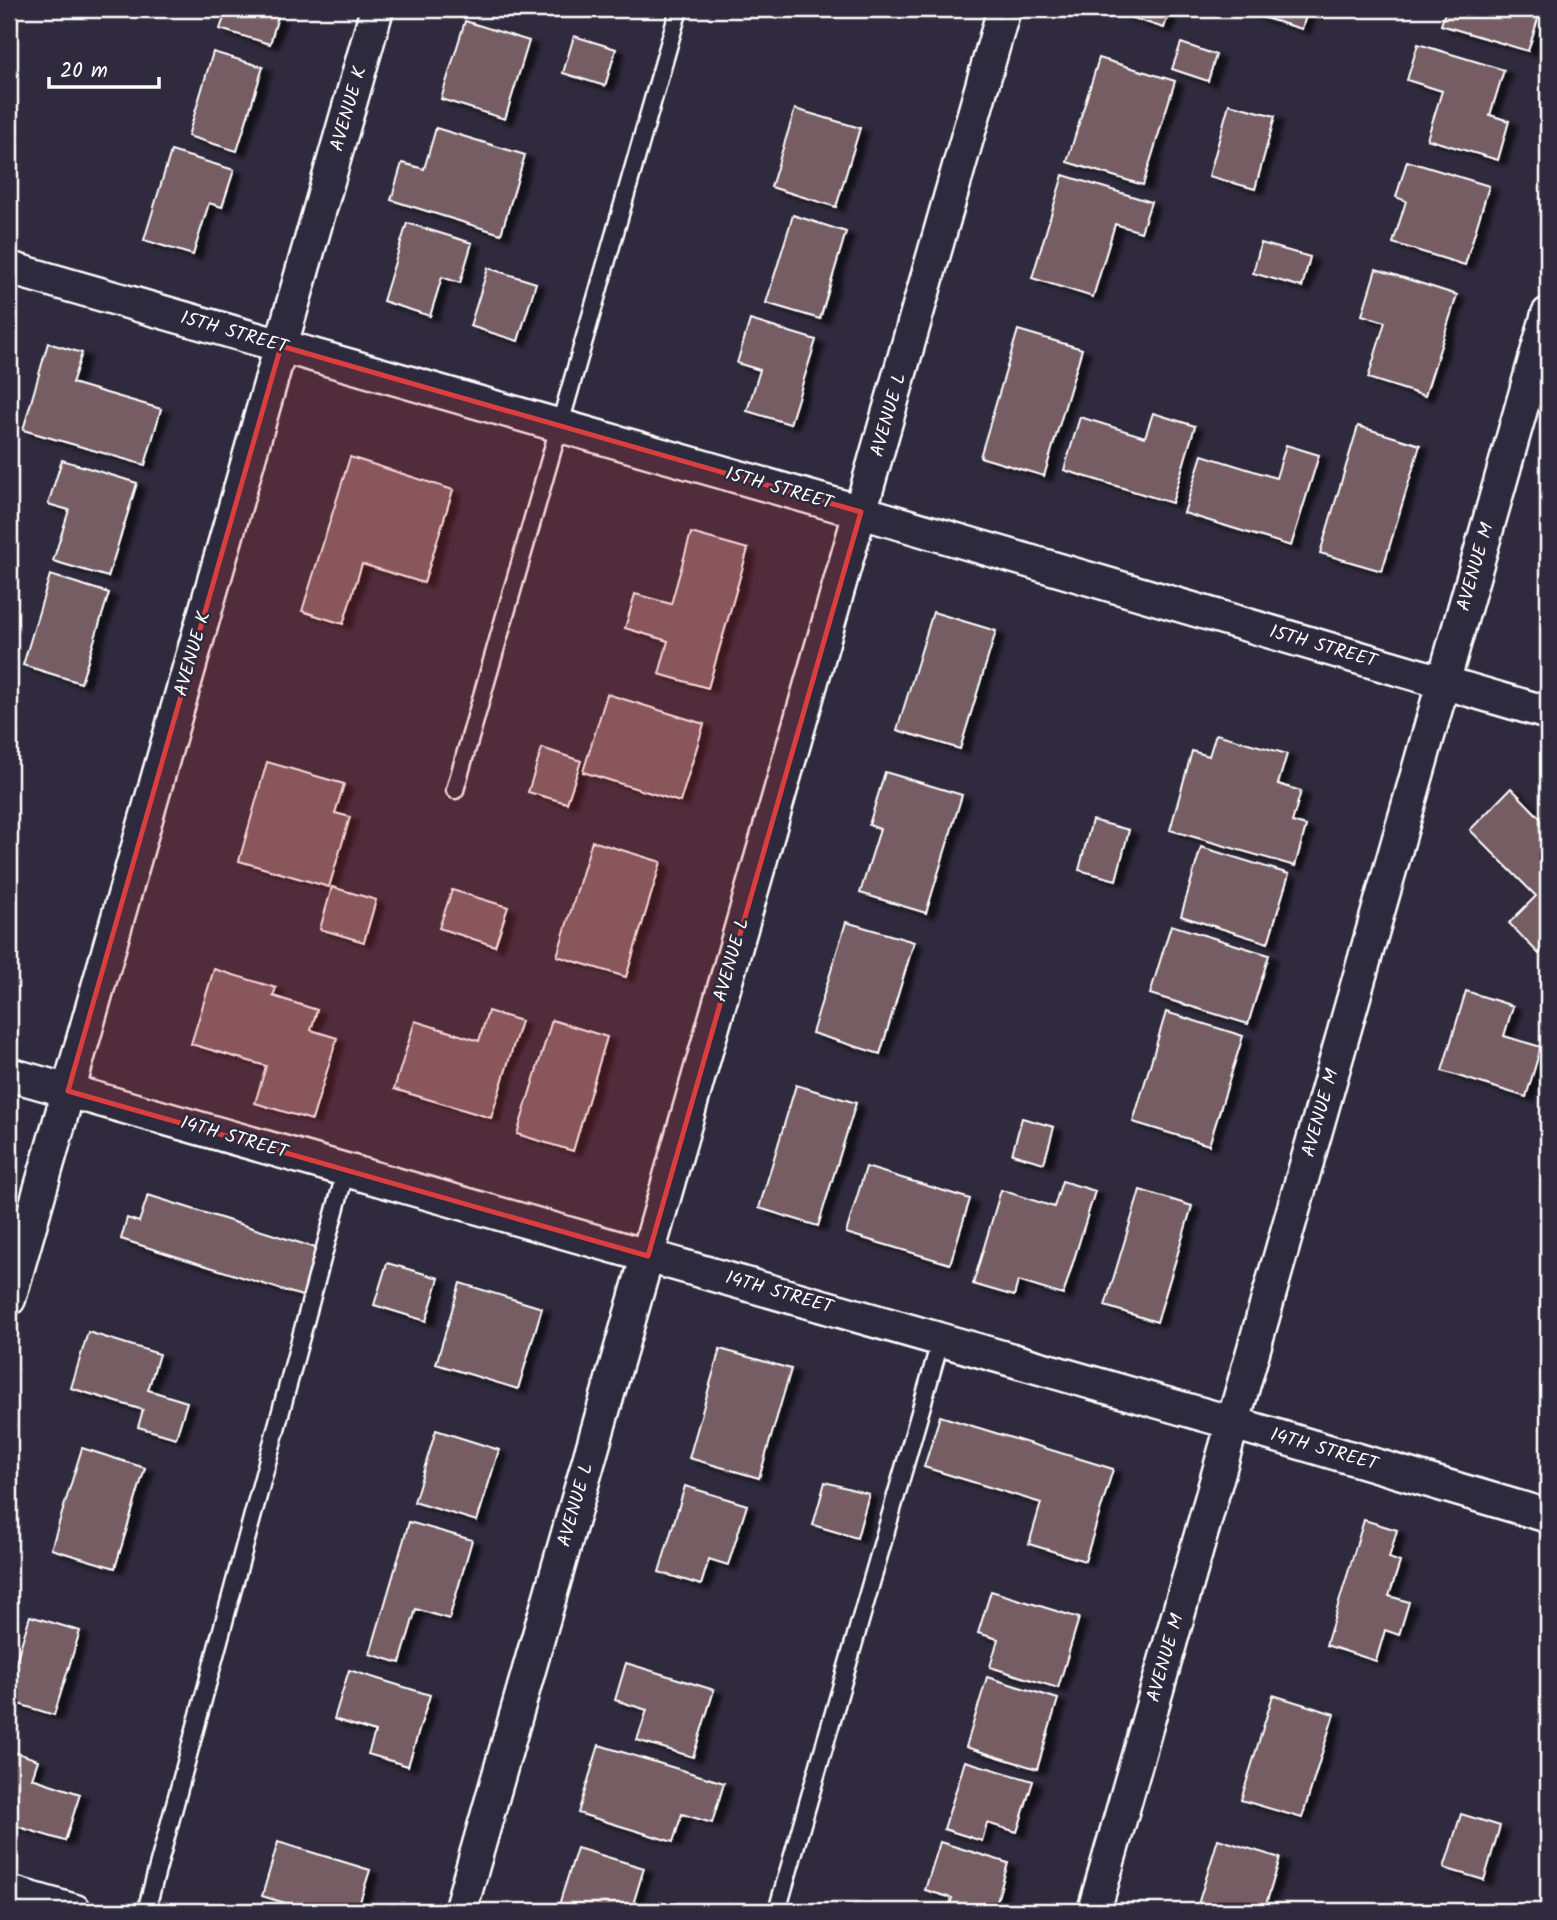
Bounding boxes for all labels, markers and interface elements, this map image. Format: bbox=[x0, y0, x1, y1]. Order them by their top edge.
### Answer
scale bar bbox=[49, 46, 159, 90]
text: 20 m bbox=[60, 55, 108, 88]
street label: AVENUE K bbox=[323, 62, 376, 155]
street label: 15TH STREET bbox=[177, 303, 293, 363]
street label: AVENUE L bbox=[863, 369, 915, 461]
street label: 15TH STREET bbox=[722, 459, 838, 519]
street label: AVENUE M bbox=[1449, 519, 1503, 615]
street label: AVENUE K bbox=[167, 607, 220, 700]
street label: 15TH STREET bbox=[1266, 617, 1382, 677]
street label: AVENUE L bbox=[706, 914, 758, 1006]
street label: AVENUE M bbox=[1294, 1065, 1348, 1161]
street label: 14TH STREET bbox=[177, 1108, 293, 1168]
street label: 14TH STREET bbox=[722, 1263, 838, 1323]
street label: 14TH STREET bbox=[1267, 1420, 1383, 1480]
street label: AVENUE L bbox=[550, 1459, 602, 1551]
street label: AVENUE M bbox=[1139, 1610, 1193, 1706]

